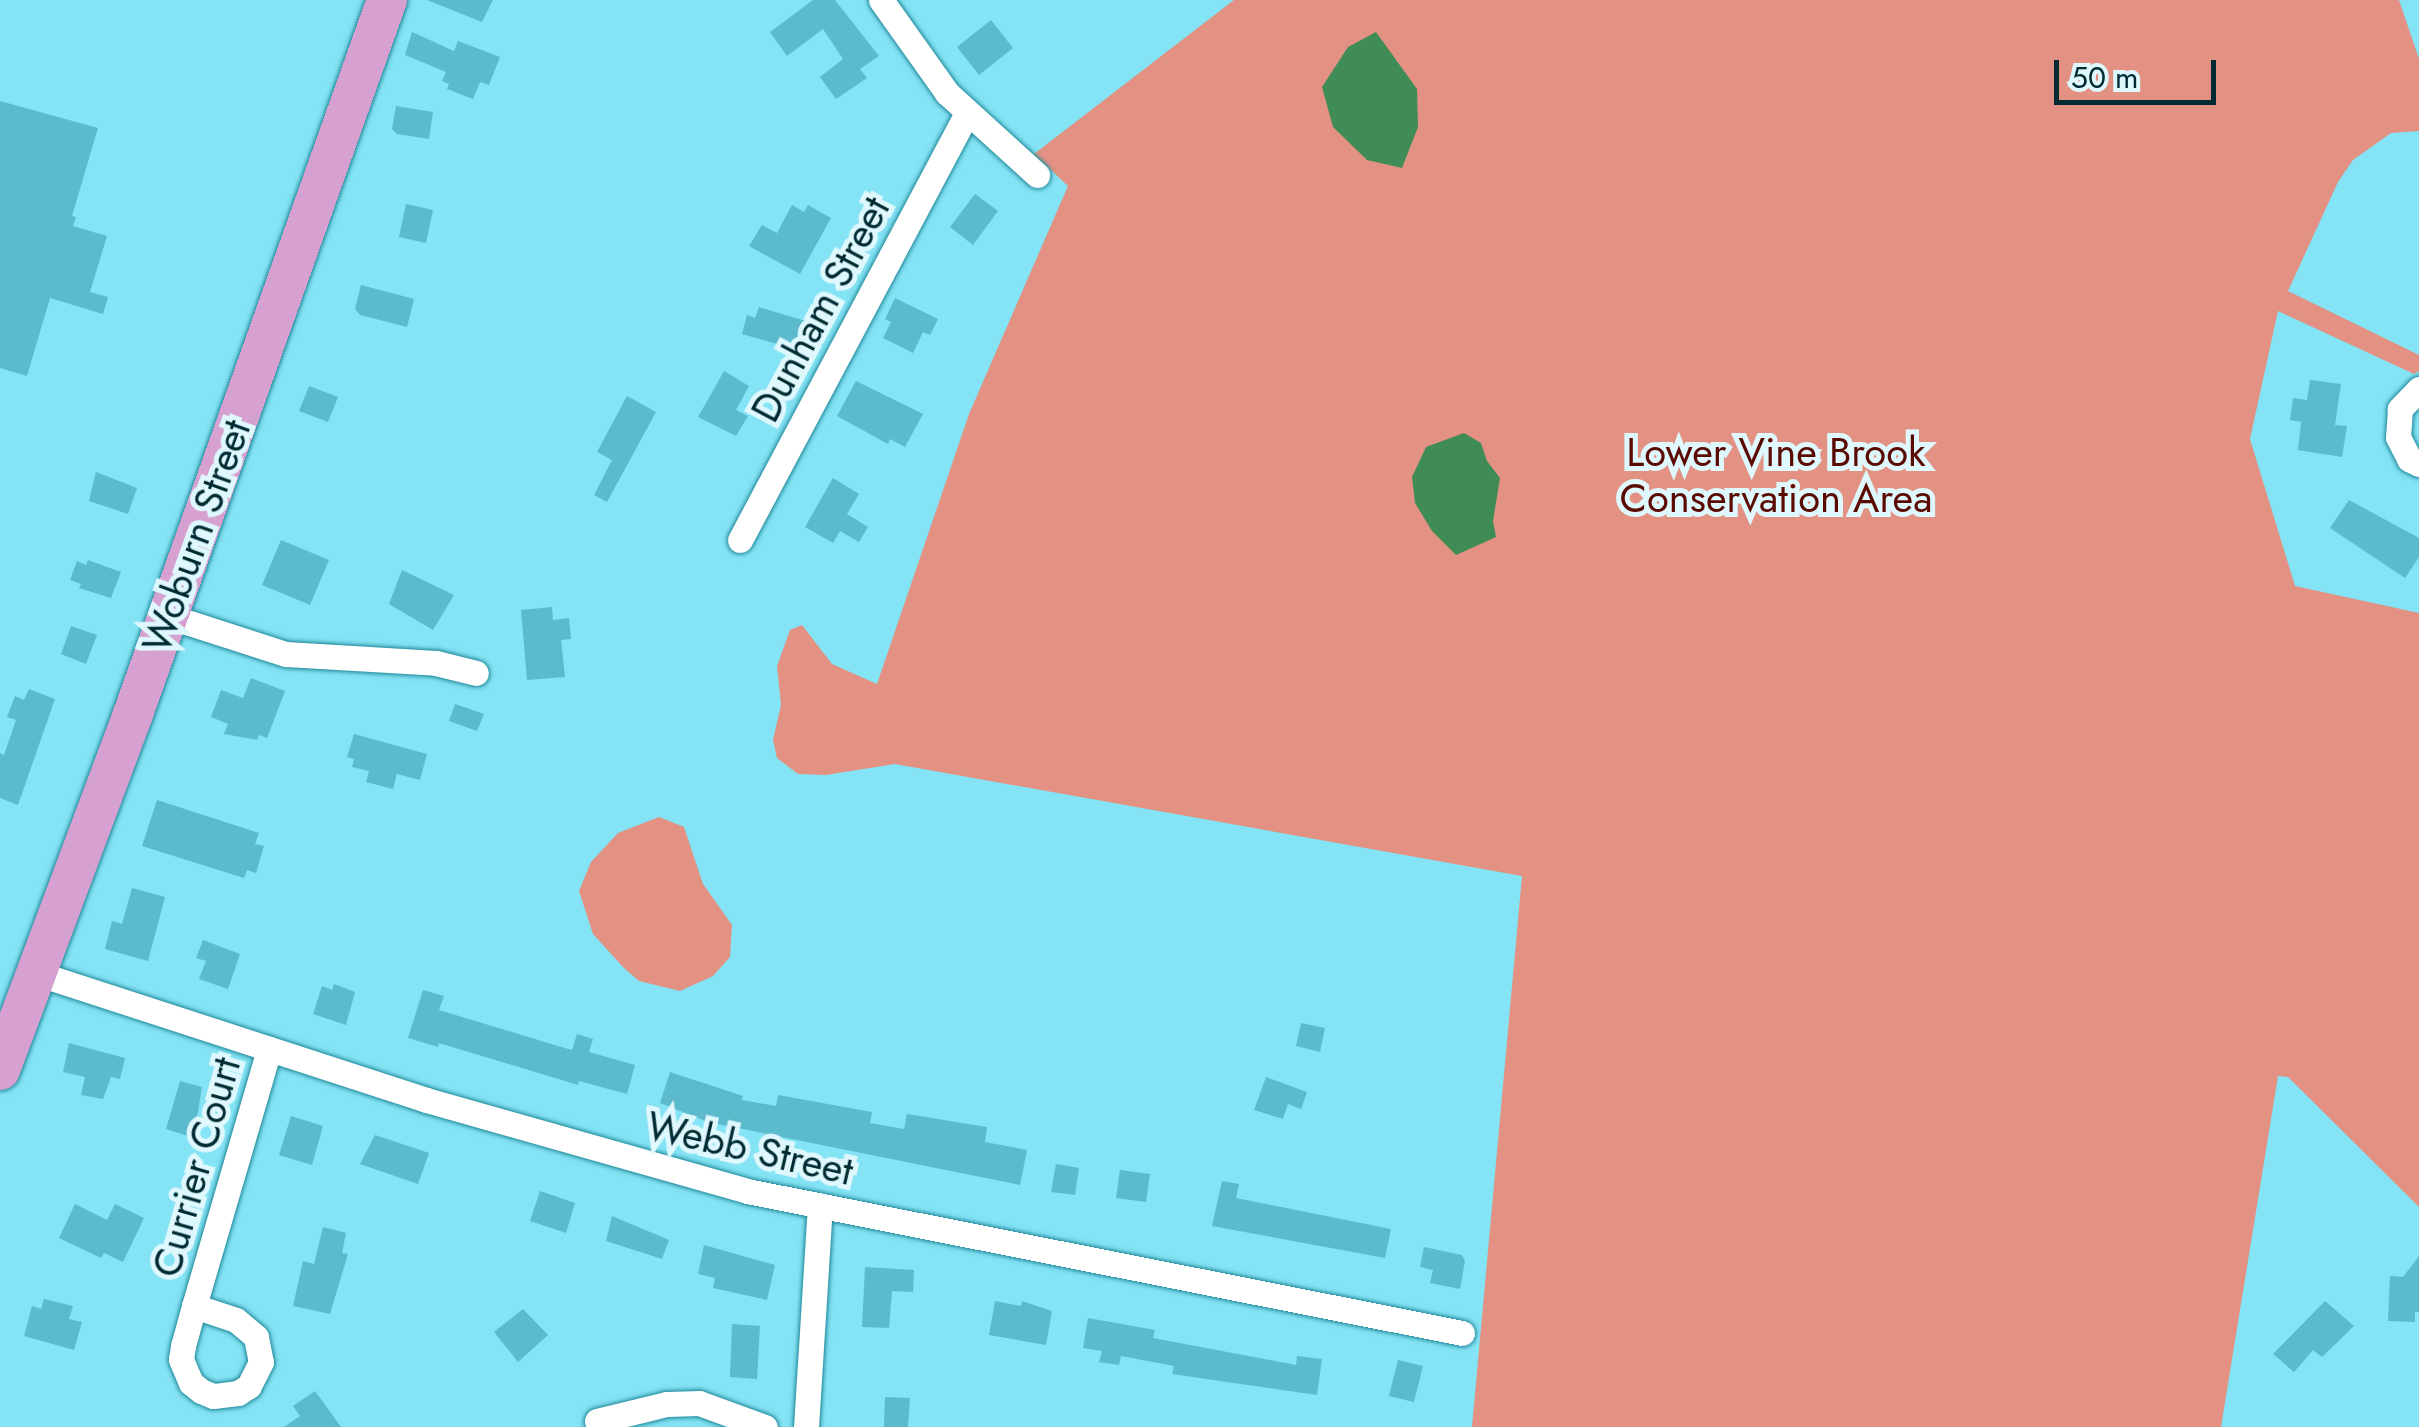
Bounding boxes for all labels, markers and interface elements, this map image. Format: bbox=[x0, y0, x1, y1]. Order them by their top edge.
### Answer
scale bar bbox=[2059, 40, 2222, 102]
text: 50 m bbox=[2071, 56, 2138, 99]
street label: Dunham Street bbox=[741, 188, 899, 430]
street label: Woburn Street bbox=[132, 413, 260, 659]
park label: Lower Vine Brook Conservation Area bbox=[1620, 428, 1932, 522]
street label: Currier Court bbox=[142, 1052, 250, 1282]
street label: Webb Street bbox=[642, 1101, 858, 1195]

